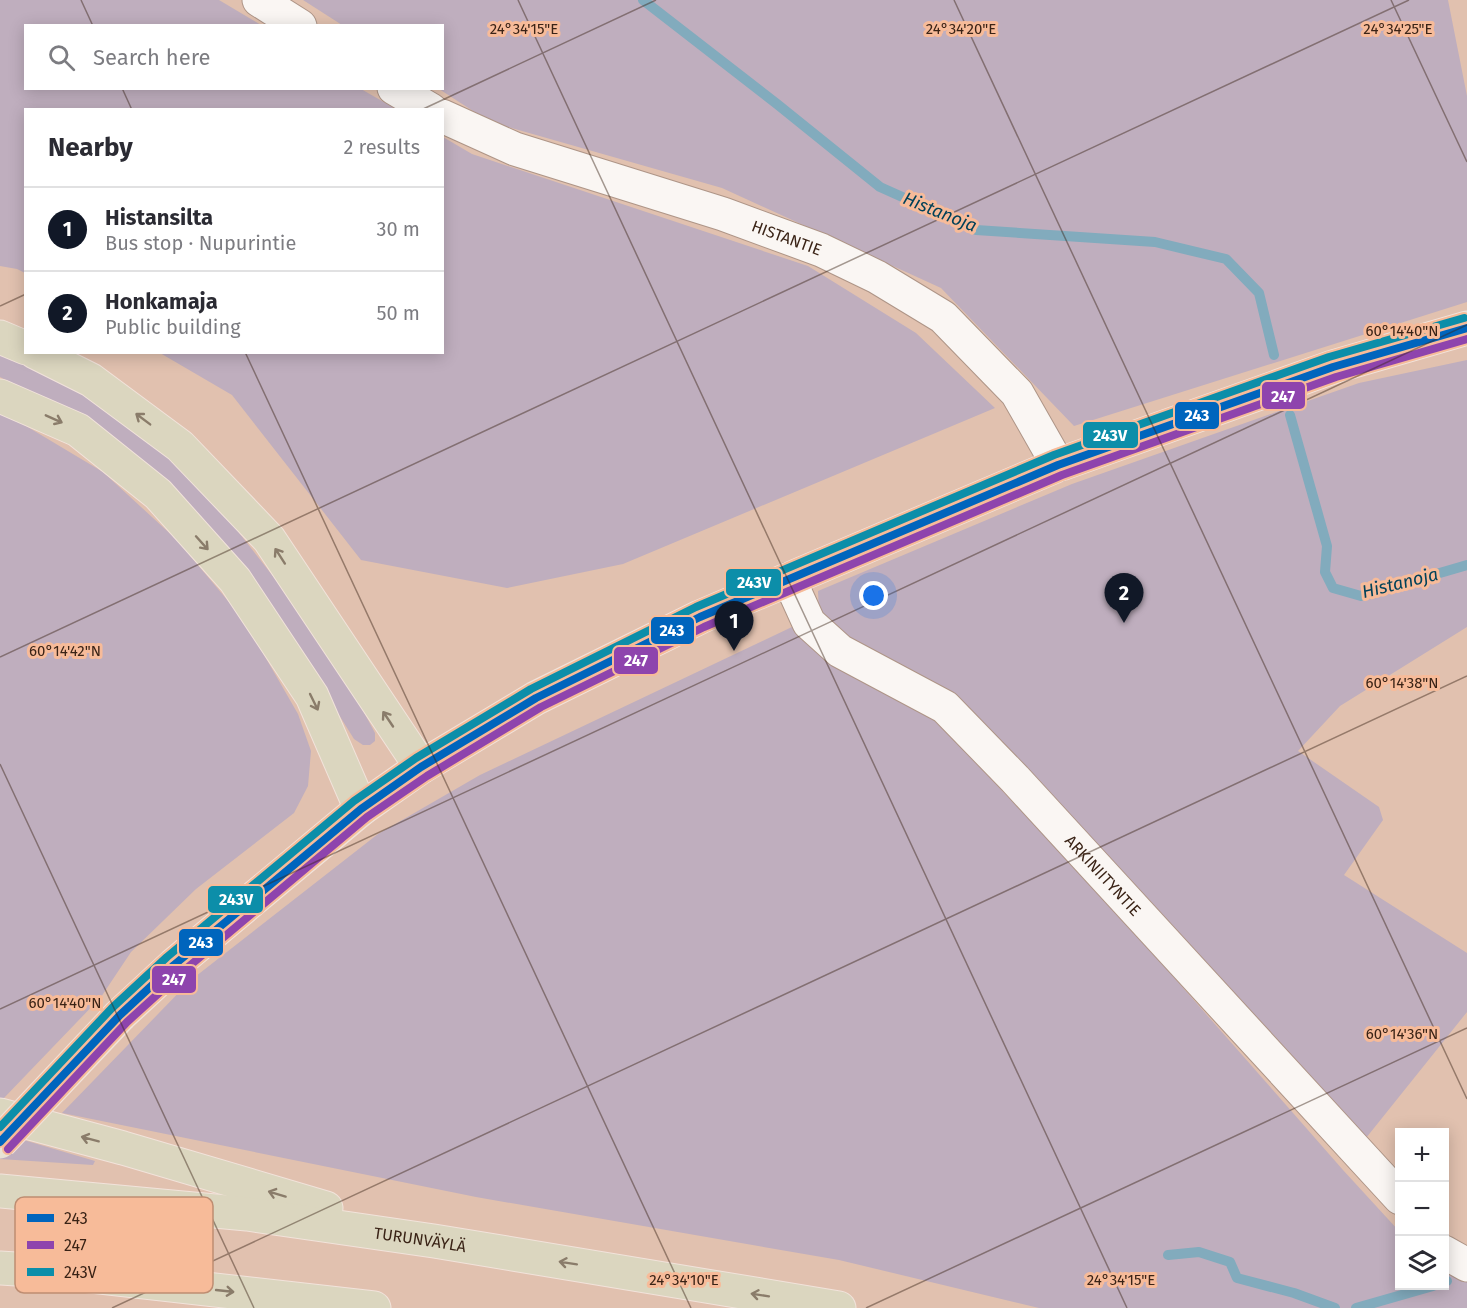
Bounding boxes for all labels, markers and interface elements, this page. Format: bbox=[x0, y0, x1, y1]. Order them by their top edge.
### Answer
text: 24°34'15"E bbox=[490, 20, 558, 38]
text: 24°34'20"E bbox=[926, 20, 996, 38]
text: 24°34'25"E bbox=[1363, 20, 1433, 38]
search box bbox=[24, 24, 444, 90]
icon: search bbox=[45, 41, 78, 74]
text: Search here bbox=[93, 44, 211, 71]
text: Nearby bbox=[48, 132, 133, 163]
text: 2 results bbox=[343, 135, 420, 159]
water label: Histanoja bbox=[900, 187, 980, 237]
text: Histansilta bbox=[105, 204, 213, 231]
street label: HISTANTIE bbox=[749, 216, 824, 259]
text: 1 bbox=[63, 217, 72, 241]
text: 30 m bbox=[376, 217, 420, 241]
text: Bus stop · Nupurintie bbox=[105, 231, 296, 255]
text: Honkamaja bbox=[105, 288, 218, 315]
text: 2 bbox=[62, 301, 73, 325]
text: 50 m bbox=[376, 301, 420, 325]
text: Public building bbox=[105, 315, 241, 339]
text: 60°14'40"N bbox=[1365, 322, 1439, 340]
line badge: 247 bbox=[1261, 381, 1306, 410]
text: 247 bbox=[1271, 387, 1295, 406]
line badge: 243 bbox=[1174, 401, 1220, 430]
text: 243 bbox=[1185, 406, 1209, 425]
one-way arrow bbox=[136, 412, 152, 425]
one-way arrow bbox=[44, 414, 62, 426]
line badge: 243V bbox=[1082, 421, 1139, 449]
text: 243V bbox=[1093, 426, 1128, 445]
one-way arrow bbox=[195, 535, 209, 550]
one-way arrow bbox=[274, 548, 286, 565]
water label: Histanoja bbox=[1360, 563, 1440, 603]
line badge: 243V bbox=[725, 568, 782, 597]
text: 243V bbox=[737, 573, 772, 592]
pin: 2 bbox=[1104, 574, 1144, 623]
your location bbox=[859, 581, 888, 610]
pin: 1 bbox=[714, 602, 754, 651]
line badge: 243 bbox=[650, 616, 695, 645]
text: 243 bbox=[660, 621, 684, 640]
text: 60°14'42"N bbox=[29, 642, 101, 660]
line badge: 247 bbox=[613, 646, 659, 675]
text: 247 bbox=[624, 651, 648, 670]
text: 60°14'38"N bbox=[1366, 674, 1438, 692]
one-way arrow bbox=[309, 693, 321, 711]
one-way arrow bbox=[382, 711, 394, 728]
street label: ARKINIITYNTIE bbox=[1061, 831, 1145, 920]
line badge: 243V bbox=[207, 885, 264, 914]
text: 243V bbox=[219, 890, 254, 909]
line badge: 243 bbox=[178, 928, 224, 957]
text: 243 bbox=[189, 933, 213, 952]
line badge: 247 bbox=[151, 965, 197, 994]
text: 247 bbox=[162, 970, 186, 989]
text: 60°14'40"N bbox=[28, 994, 102, 1012]
text: 60°14'36"N bbox=[1366, 1025, 1438, 1043]
map controls bbox=[1395, 1128, 1449, 1290]
button: + bbox=[1395, 1128, 1449, 1182]
one-way arrow bbox=[81, 1133, 100, 1144]
button: − bbox=[1395, 1182, 1449, 1236]
one-way arrow bbox=[268, 1188, 287, 1199]
legend bbox=[15, 1197, 213, 1293]
text: 243 bbox=[64, 1209, 88, 1228]
street label: TURUNVÄYLÄ bbox=[373, 1223, 468, 1256]
text: 247 bbox=[64, 1236, 87, 1255]
button: layers bbox=[1395, 1236, 1449, 1290]
one-way arrow bbox=[558, 1257, 578, 1268]
text: 243V bbox=[64, 1263, 97, 1282]
text: 24°34'10"E bbox=[649, 1271, 719, 1289]
text: 24°34'15"E bbox=[1087, 1271, 1155, 1289]
one-way arrow bbox=[215, 1286, 235, 1297]
one-way arrow bbox=[751, 1289, 770, 1300]

